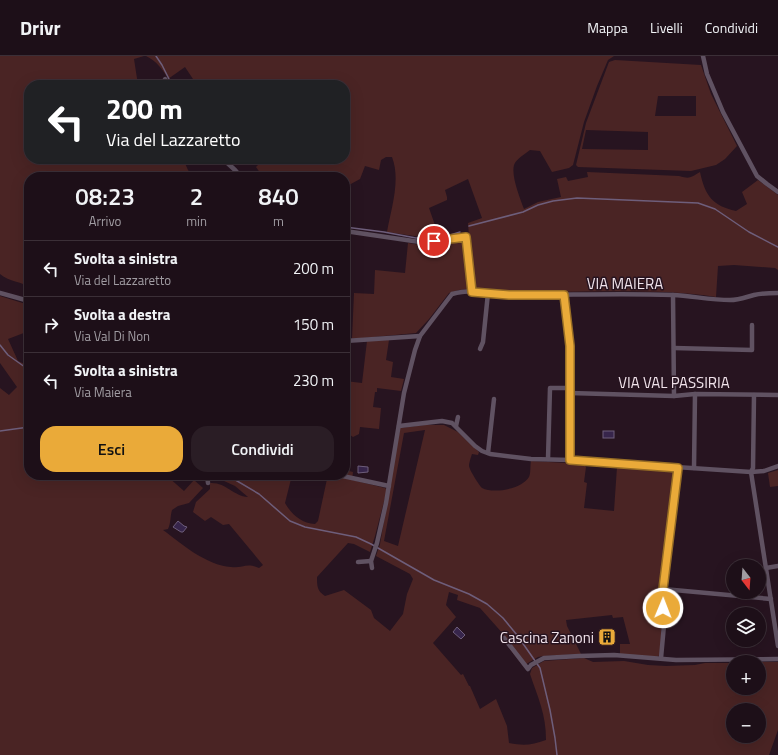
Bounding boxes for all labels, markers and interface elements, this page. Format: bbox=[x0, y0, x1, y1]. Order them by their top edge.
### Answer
text: Drivr bbox=[20, 13, 61, 42]
text: Mappa bbox=[587, 17, 628, 38]
text: Livelli bbox=[650, 17, 683, 38]
text: Condividi bbox=[705, 17, 758, 38]
text: 200 m bbox=[106, 87, 183, 130]
icon: left bbox=[40, 96, 92, 148]
text: Via del Lazzaretto bbox=[106, 126, 240, 153]
text: 08:23 bbox=[75, 178, 135, 214]
text: 2 bbox=[190, 178, 203, 214]
text: 840 bbox=[258, 178, 299, 214]
text: Arrivo bbox=[89, 211, 121, 231]
text: min bbox=[186, 211, 207, 231]
text: m bbox=[273, 211, 284, 231]
pin bbox=[417, 224, 451, 258]
icon: arrive bbox=[423, 230, 445, 252]
text: Svolta a sinistra bbox=[74, 247, 178, 270]
text: 200 m bbox=[293, 257, 334, 280]
icon: left bbox=[40, 258, 62, 280]
text: Via del Lazzaretto bbox=[74, 270, 171, 290]
street label: VIA MAIERA bbox=[587, 272, 663, 295]
text: Svolta a destra bbox=[74, 303, 171, 326]
text: 150 m bbox=[293, 313, 334, 336]
icon: right bbox=[40, 314, 62, 336]
text: Via Val Di Non bbox=[74, 326, 150, 346]
text: Svolta a sinistra bbox=[74, 359, 178, 382]
text: 230 m bbox=[293, 369, 334, 392]
icon: left bbox=[40, 370, 62, 392]
street label: VIA VAL PASSIRIA bbox=[618, 371, 730, 394]
text: Via Maiera bbox=[74, 382, 132, 402]
button: Esci bbox=[40, 426, 183, 472]
button: Condividi bbox=[191, 426, 334, 472]
north arrow bbox=[726, 559, 766, 599]
map controls bbox=[726, 559, 766, 743]
position arrow bbox=[642, 587, 684, 629]
button: layers bbox=[726, 607, 766, 647]
place label: Cascina Zanoni bbox=[500, 626, 594, 649]
building icon: Cascina Zanoni bbox=[597, 627, 617, 647]
button: + bbox=[726, 655, 766, 695]
button: − bbox=[726, 703, 766, 743]

